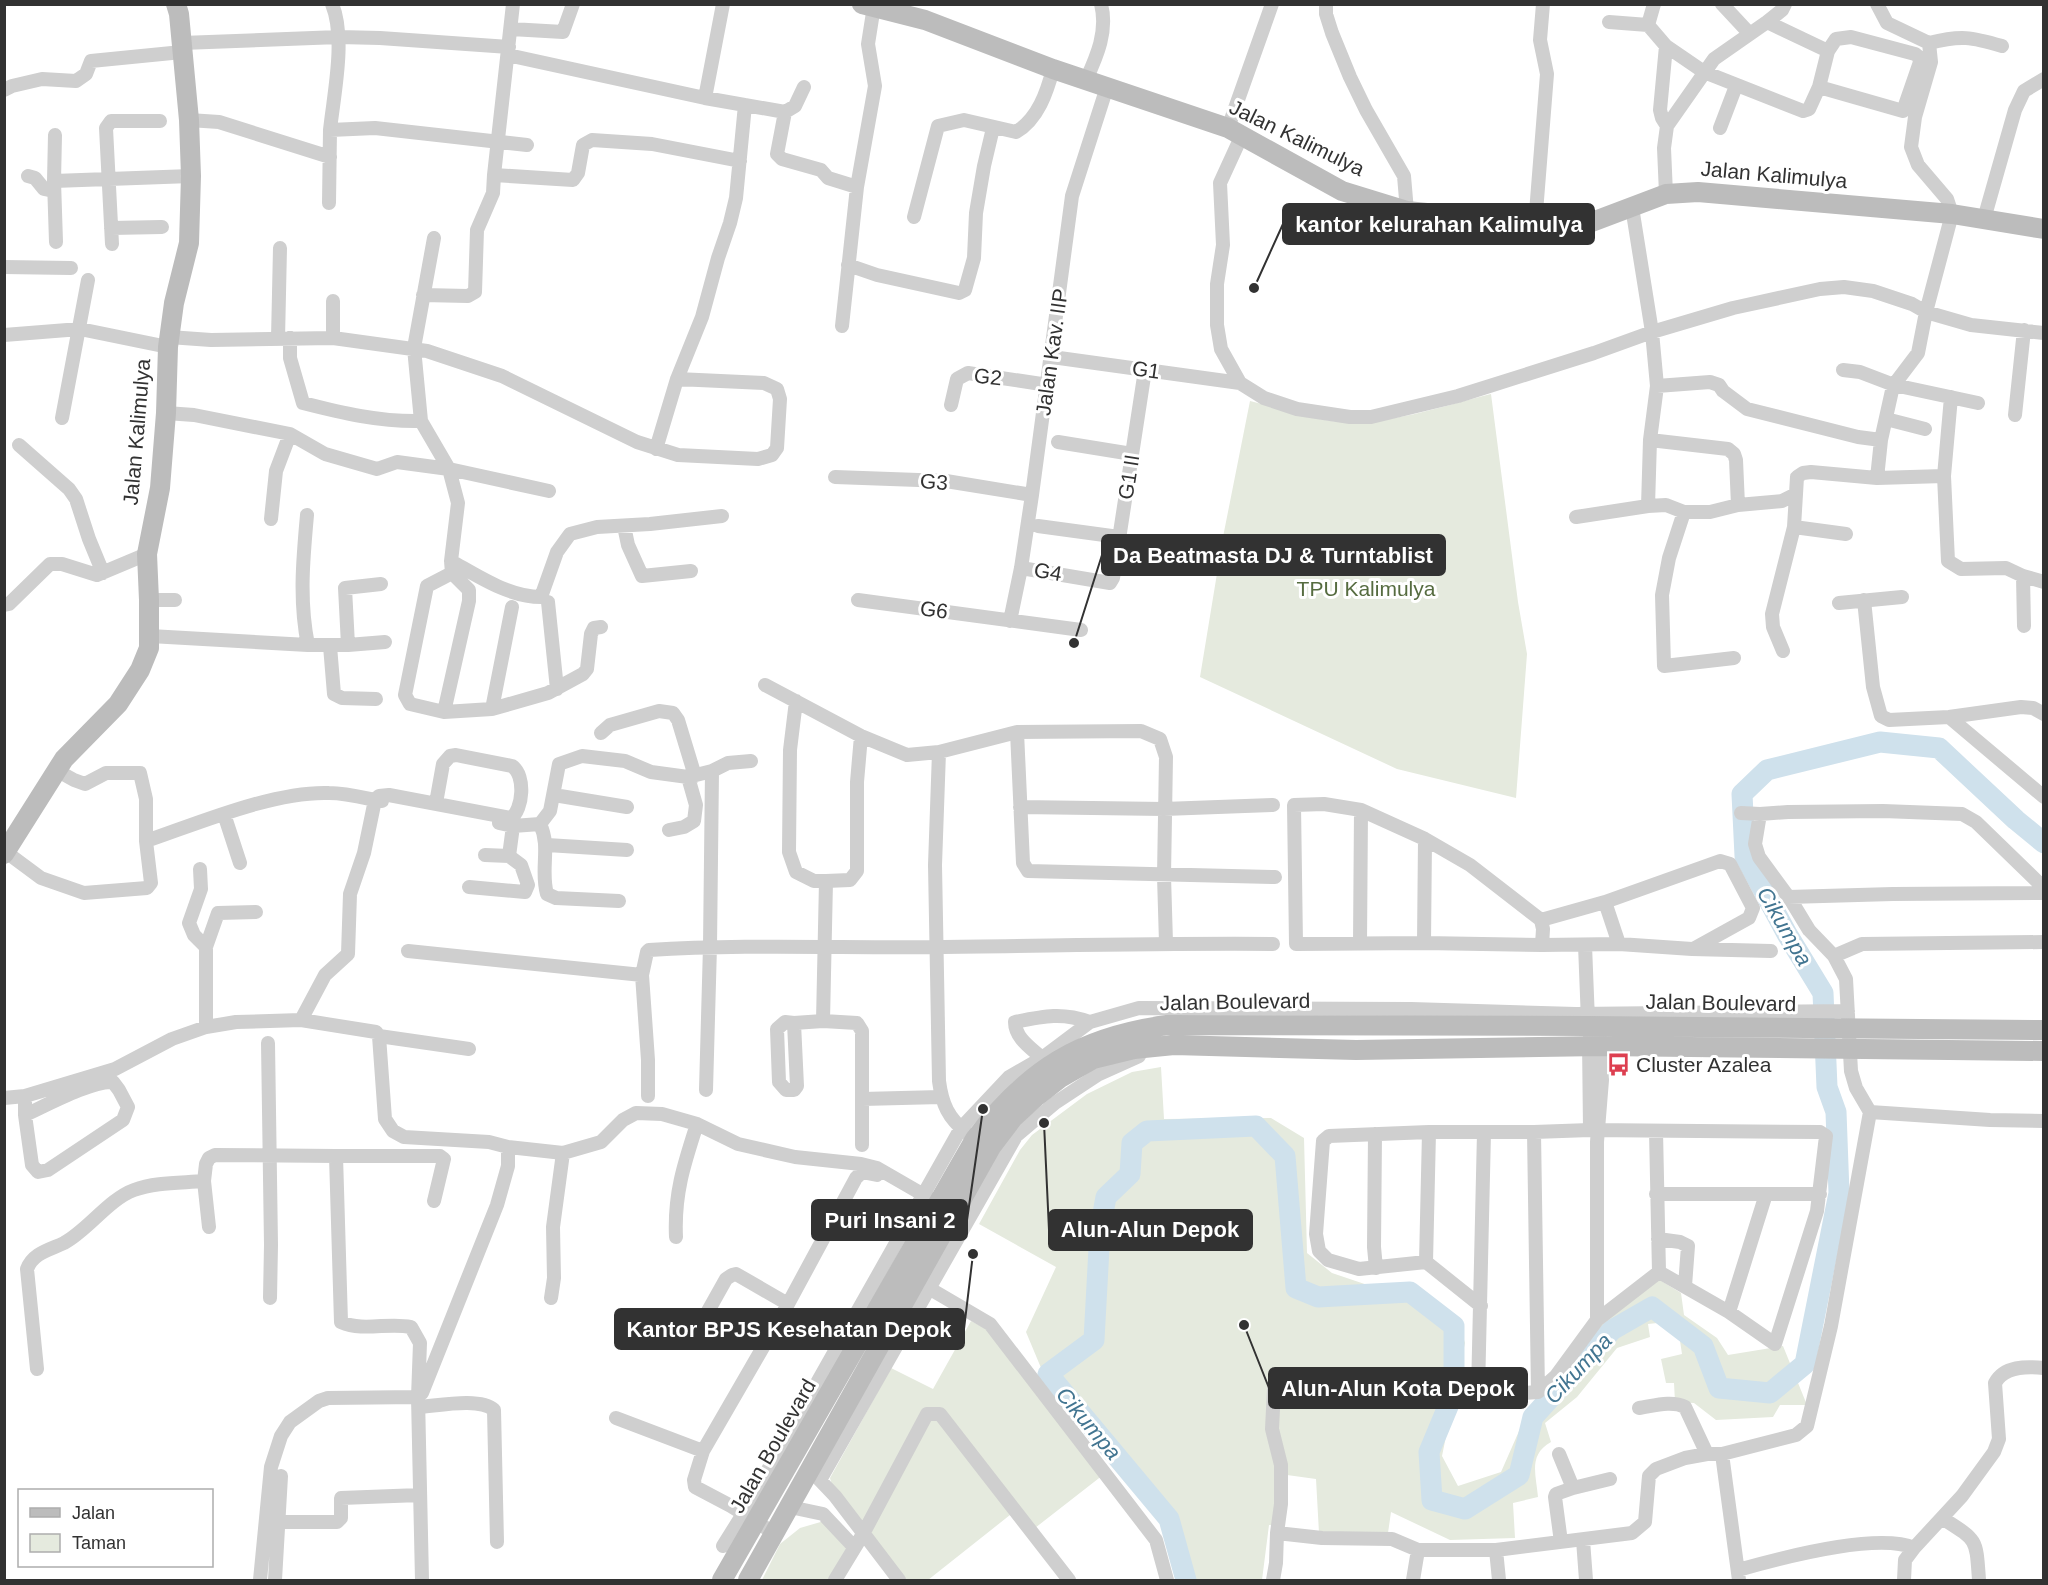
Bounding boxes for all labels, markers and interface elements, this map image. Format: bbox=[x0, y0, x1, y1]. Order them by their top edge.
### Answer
street label: Jalan Kalimulya bbox=[1226, 95, 1369, 180]
street label: Jalan Kalimulya bbox=[1700, 157, 1849, 192]
callout: kantor kelurahan Kalimulya bbox=[1283, 204, 1594, 244]
text: kantor kelurahan Kalimulya bbox=[1295, 212, 1583, 237]
street label: Jalan Kav. IIP bbox=[1031, 287, 1072, 417]
street label: G1 bbox=[1131, 356, 1162, 383]
street label: Jalan Kalimulya bbox=[119, 357, 154, 506]
street label: G2 bbox=[973, 364, 1003, 389]
street label: G1 II bbox=[1114, 453, 1143, 501]
street label: G3 bbox=[919, 469, 949, 494]
callout: Da Beatmasta DJ & Turntablist bbox=[1102, 535, 1445, 575]
text: Da Beatmasta DJ & Turntablist bbox=[1113, 543, 1434, 568]
street label: G4 bbox=[1032, 558, 1064, 585]
park label: TPU Kalimulya bbox=[1297, 577, 1436, 600]
street label: G6 bbox=[919, 596, 950, 623]
water label: Cikumpa bbox=[1752, 882, 1817, 970]
street label: Jalan Boulevard bbox=[1159, 989, 1310, 1014]
street label: Jalan Boulevard bbox=[1646, 990, 1797, 1015]
bus stop icon: Cluster Azalea bbox=[1605, 1052, 1631, 1078]
place label: Cluster Azalea bbox=[1636, 1053, 1772, 1076]
callout: Puri Insani 2 bbox=[812, 1200, 967, 1240]
text: Puri Insani 2 bbox=[825, 1208, 955, 1233]
callout: Alun-Alun Depok bbox=[1049, 1210, 1252, 1250]
text: Alun-Alun Depok bbox=[1061, 1217, 1240, 1242]
callout: Kantor BPJS Kesehatan Depok bbox=[615, 1309, 964, 1349]
text: Kantor BPJS Kesehatan Depok bbox=[626, 1317, 952, 1342]
water label: Cikumpa bbox=[1540, 1328, 1617, 1409]
callout: Alun-Alun Kota Depok bbox=[1269, 1368, 1527, 1408]
street label: Jalan Boulevard bbox=[725, 1375, 820, 1517]
text: Alun-Alun Kota Depok bbox=[1281, 1376, 1515, 1401]
water label: Cikumpa bbox=[1051, 1382, 1126, 1465]
legend bbox=[18, 1489, 213, 1567]
text: Jalan bbox=[72, 1503, 115, 1523]
text: Taman bbox=[72, 1533, 126, 1553]

